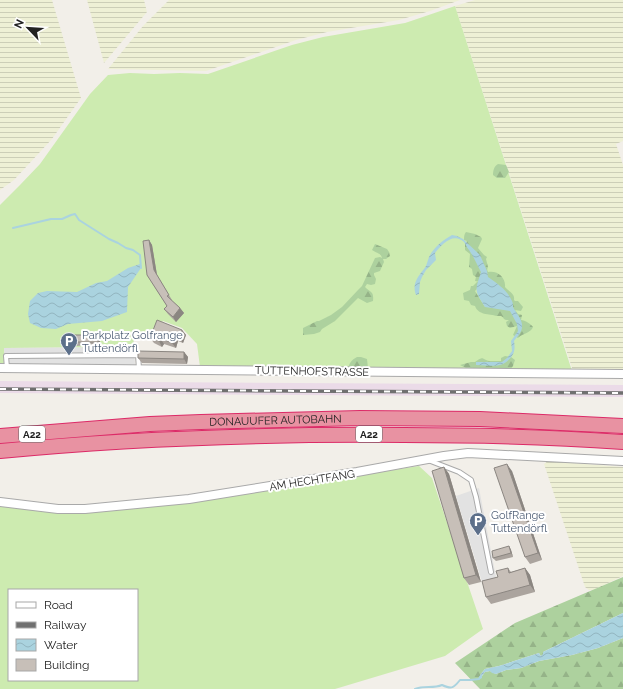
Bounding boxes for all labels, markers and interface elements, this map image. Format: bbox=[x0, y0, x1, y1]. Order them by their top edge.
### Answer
north arrow bbox=[8, 8, 48, 48]
text: N bbox=[12, 17, 27, 31]
place label: Parkplatz Golfrange Tuttendörfl bbox=[82, 329, 183, 355]
parking icon: Parkplatz Golfrange Tuttendörfl bbox=[59, 331, 79, 356]
street label: TUTTENHOFSTRASSE bbox=[255, 364, 369, 379]
street label: DONAUUFER AUTOBAHN bbox=[209, 412, 342, 429]
road number: A22 bbox=[19, 426, 45, 442]
road number: A22 bbox=[356, 426, 382, 442]
street label: AM HECHTFANG bbox=[268, 467, 356, 494]
place label: GolfRange Tuttendörfl bbox=[491, 509, 548, 535]
parking icon: GolfRange Tuttendörfl bbox=[468, 511, 488, 536]
legend bbox=[8, 589, 138, 681]
text: Road bbox=[44, 598, 73, 612]
text: Railway bbox=[44, 618, 87, 632]
text: Water bbox=[44, 638, 78, 652]
text: Building bbox=[44, 658, 90, 672]

